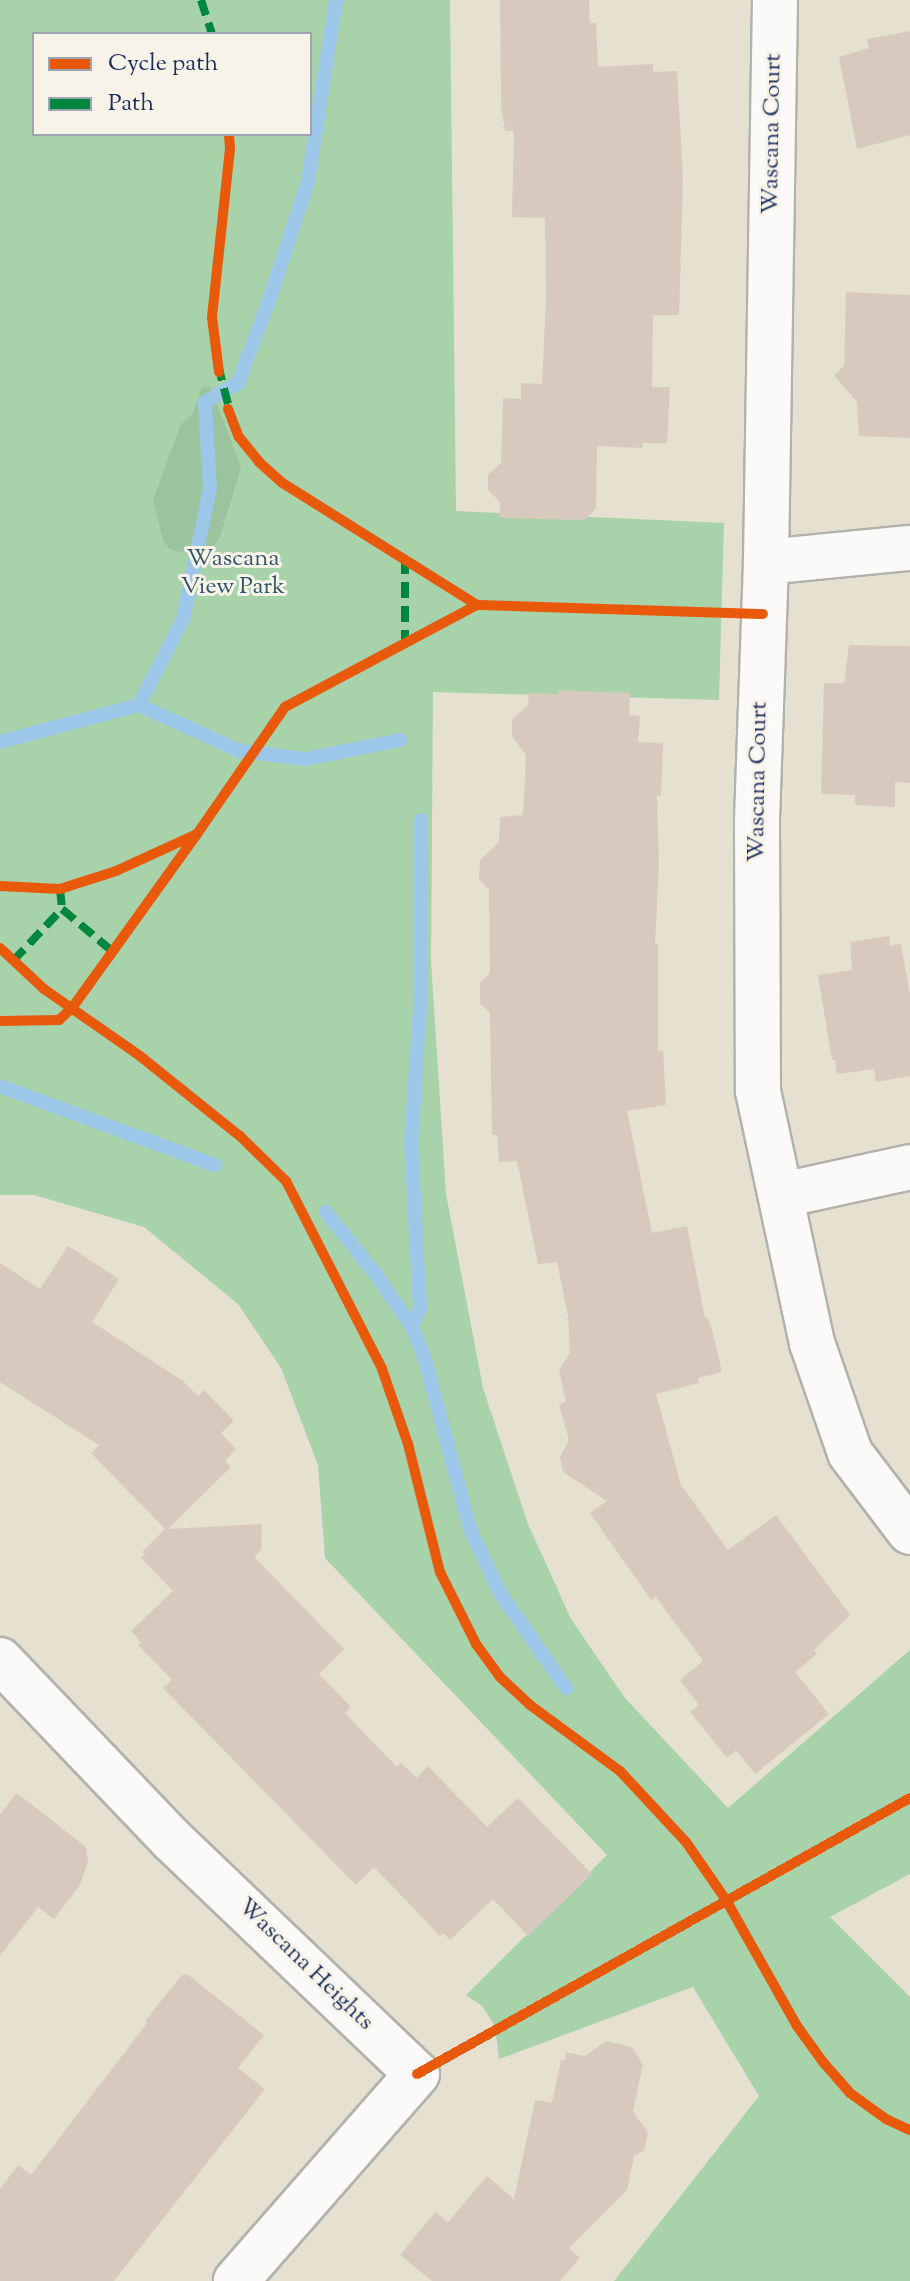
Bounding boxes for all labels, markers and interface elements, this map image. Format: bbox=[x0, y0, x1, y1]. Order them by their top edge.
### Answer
legend bbox=[32, 32, 312, 136]
text: Cycle path bbox=[108, 47, 218, 81]
street label: Wascana Court bbox=[757, 53, 789, 215]
text: Path bbox=[108, 87, 154, 121]
park label: Wascana View Park bbox=[181, 546, 285, 602]
street label: Wascana Court bbox=[743, 701, 775, 863]
street label: Wascana Heights bbox=[231, 1893, 379, 2037]

